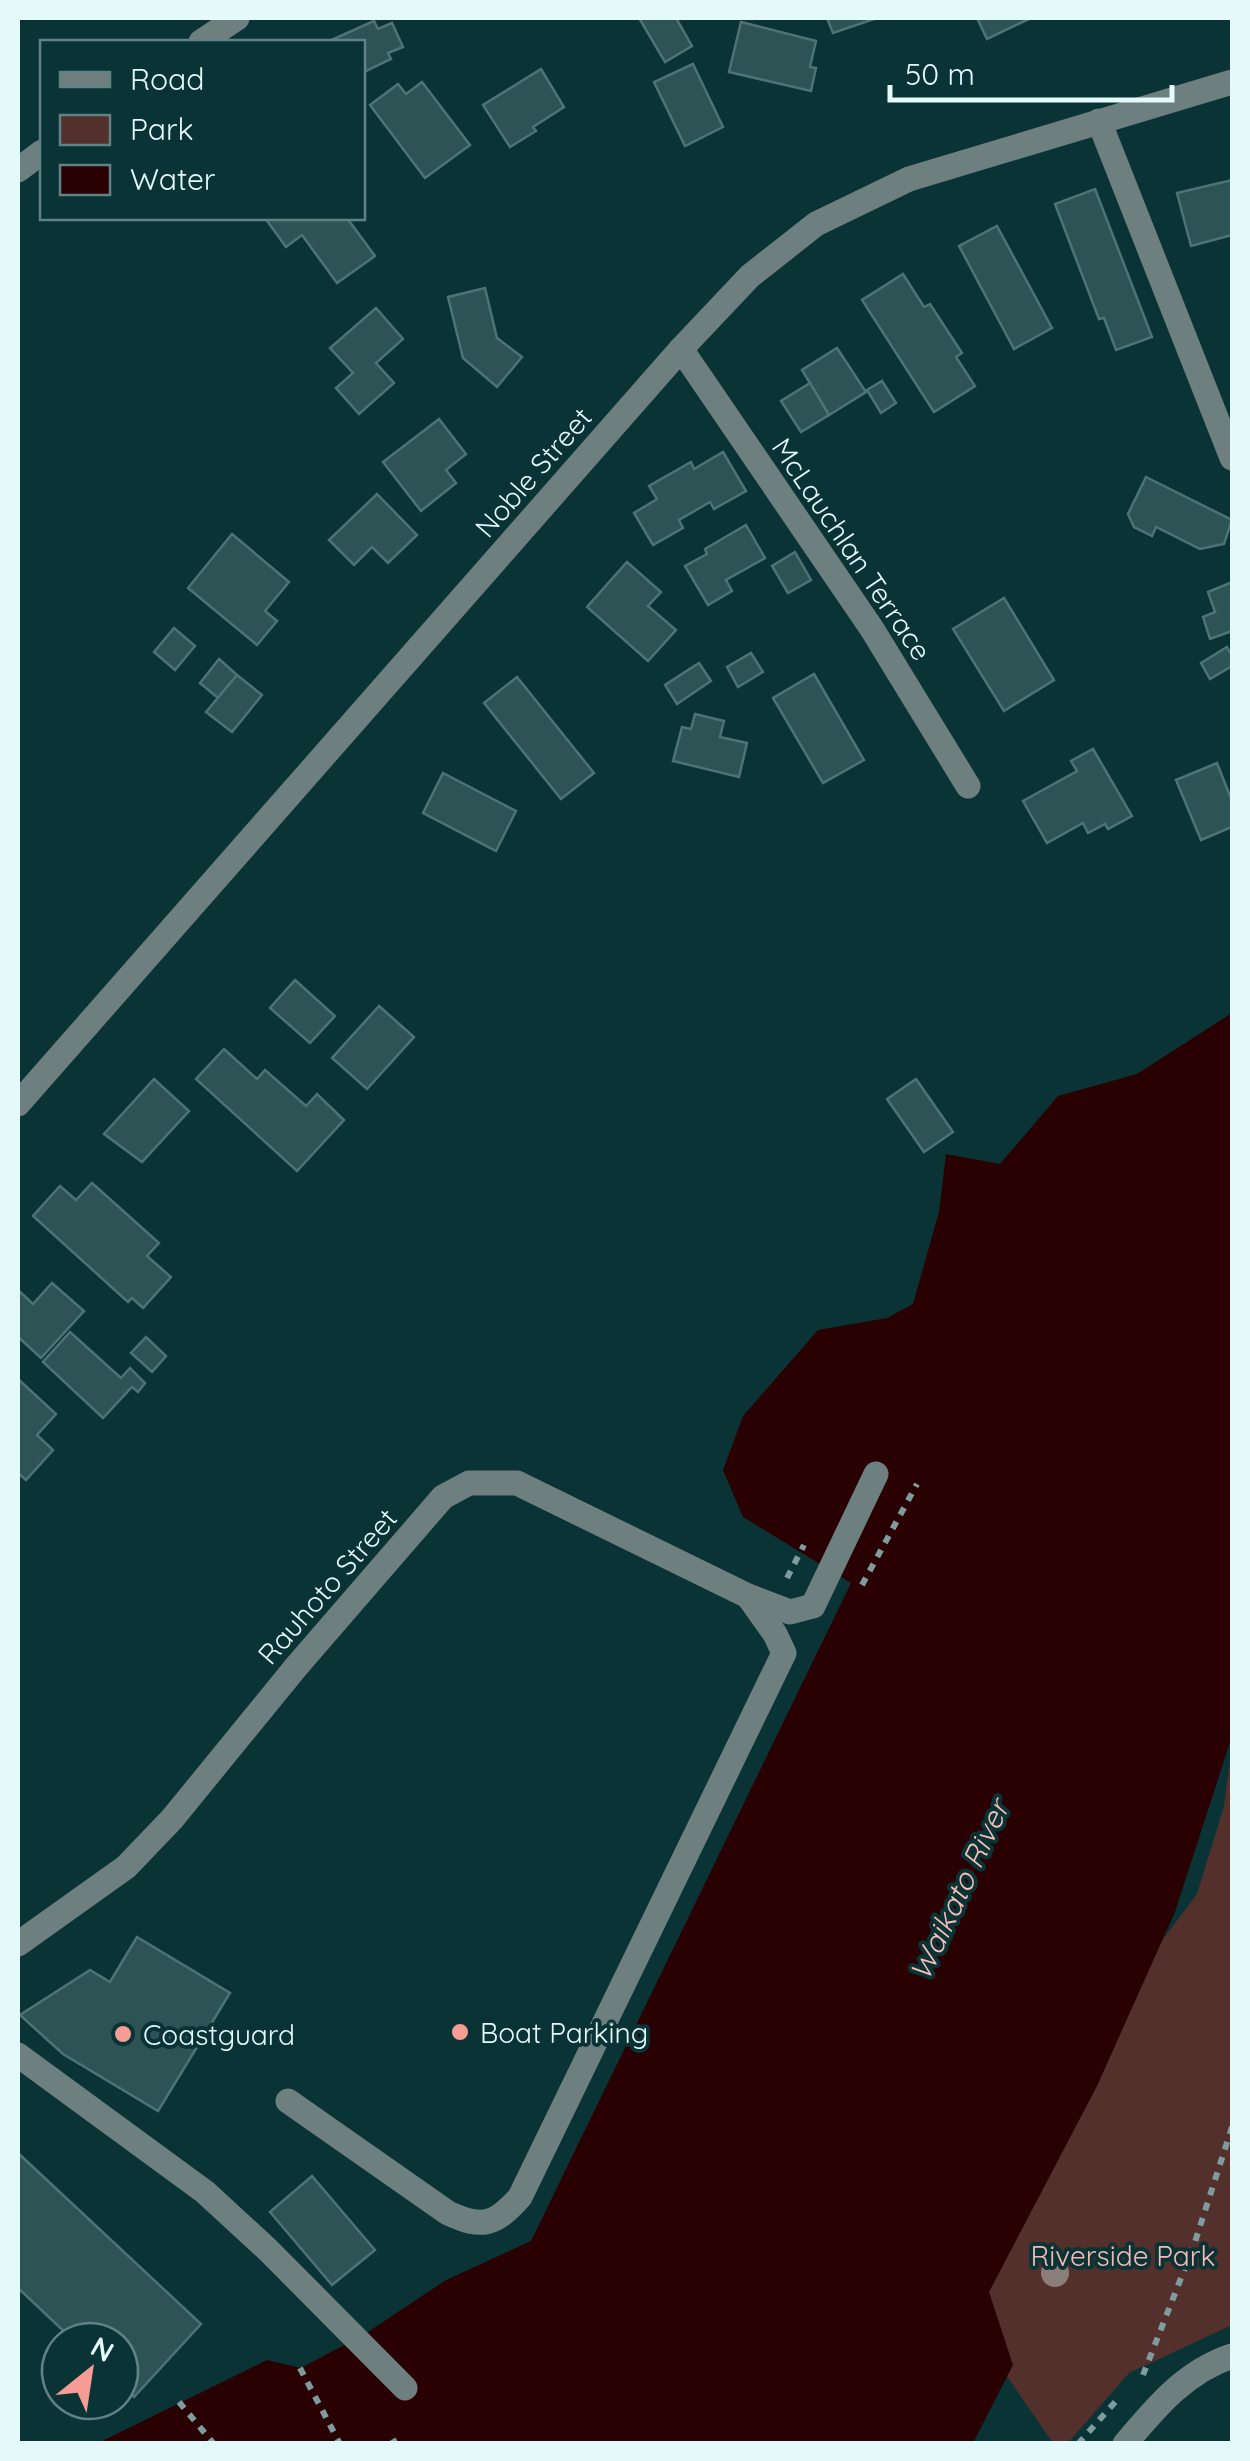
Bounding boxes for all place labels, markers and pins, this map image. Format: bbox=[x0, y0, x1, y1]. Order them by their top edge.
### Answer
place label: Boat Parking bbox=[480, 2015, 648, 2050]
place label: Coastguard bbox=[143, 2017, 295, 2052]
marker: Boat Parking bbox=[449, 2021, 471, 2043]
marker: Coastguard bbox=[112, 2023, 134, 2045]

